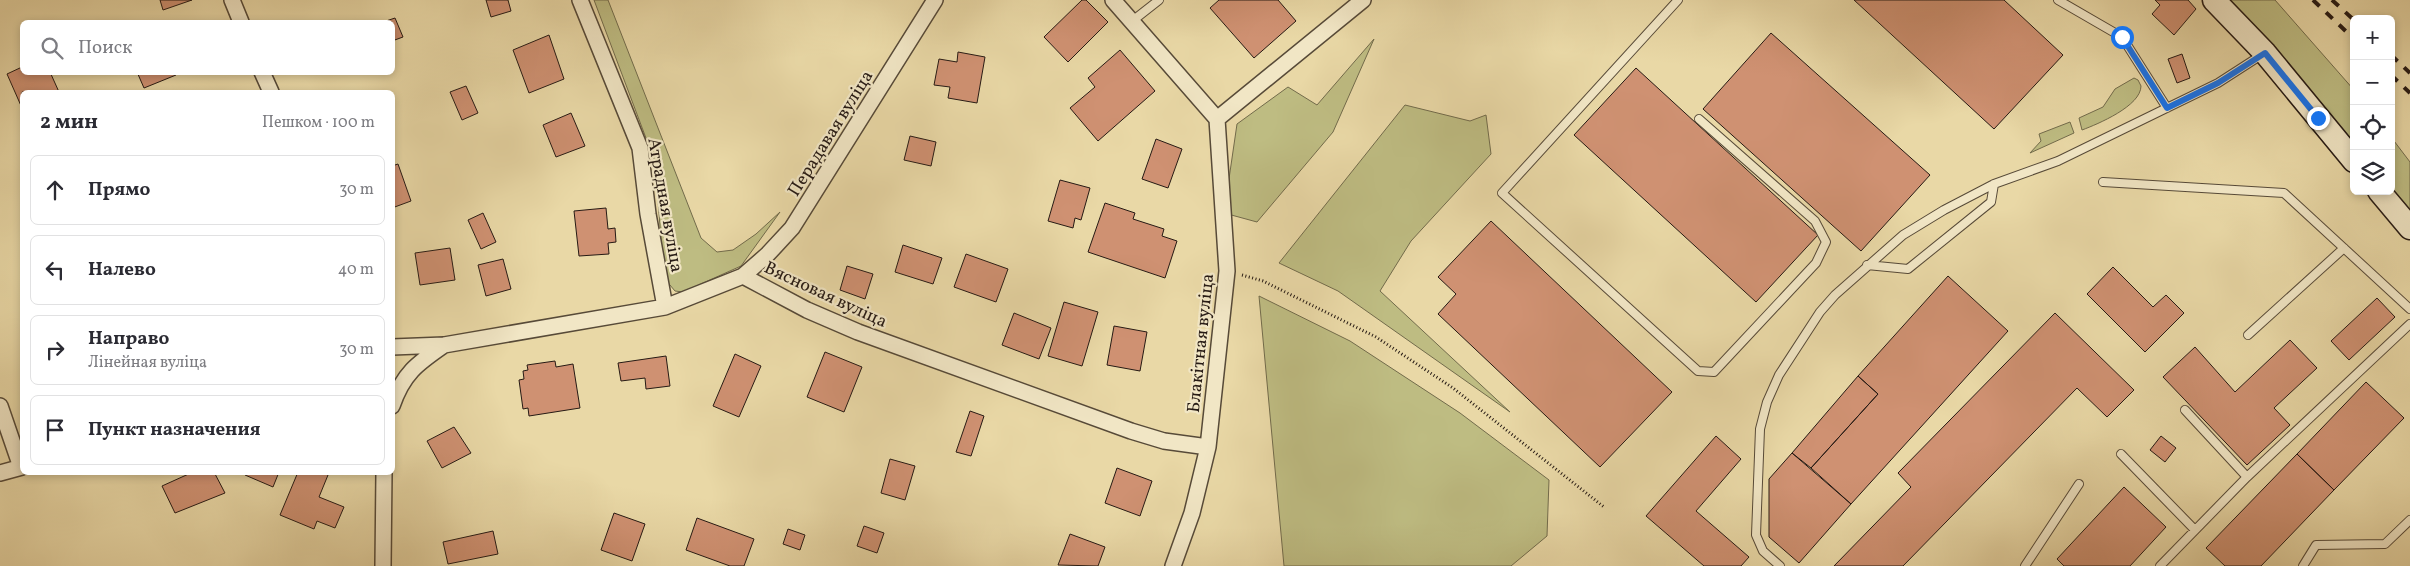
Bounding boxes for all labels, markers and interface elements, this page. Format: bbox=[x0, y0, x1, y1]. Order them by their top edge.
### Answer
map controls bbox=[2350, 15, 2395, 195]
button: + bbox=[2350, 15, 2395, 60]
search box bbox=[20, 20, 395, 75]
route start bbox=[2111, 26, 2134, 49]
icon: search bbox=[38, 34, 66, 62]
text: Поиск bbox=[78, 35, 132, 61]
button: − bbox=[2350, 60, 2395, 105]
street label: Перадавая вуліца bbox=[782, 66, 880, 202]
button: locate bbox=[2350, 105, 2395, 150]
route end bbox=[2307, 107, 2330, 130]
text: 2 мин bbox=[40, 108, 98, 137]
text: Пешком · 100 m bbox=[262, 112, 375, 134]
street label: Атрадная вуліца bbox=[640, 136, 689, 274]
button: layers bbox=[2350, 150, 2395, 195]
icon: ahead bbox=[41, 176, 69, 204]
text: Прямо bbox=[88, 177, 150, 203]
text: 30 m bbox=[339, 179, 374, 201]
icon: left bbox=[41, 256, 69, 284]
street label: Вясновая вуліца bbox=[760, 256, 891, 335]
text: Налево bbox=[88, 257, 156, 283]
text: 40 m bbox=[338, 259, 374, 281]
street label: Блакітная вуліца bbox=[1182, 272, 1221, 414]
text: Направо bbox=[88, 326, 170, 352]
icon: right bbox=[41, 336, 69, 364]
text: 30 m bbox=[339, 339, 374, 361]
text: Лінейная вуліца bbox=[88, 352, 207, 374]
icon: arrive bbox=[41, 416, 69, 444]
text: Пункт назначения bbox=[88, 417, 261, 443]

